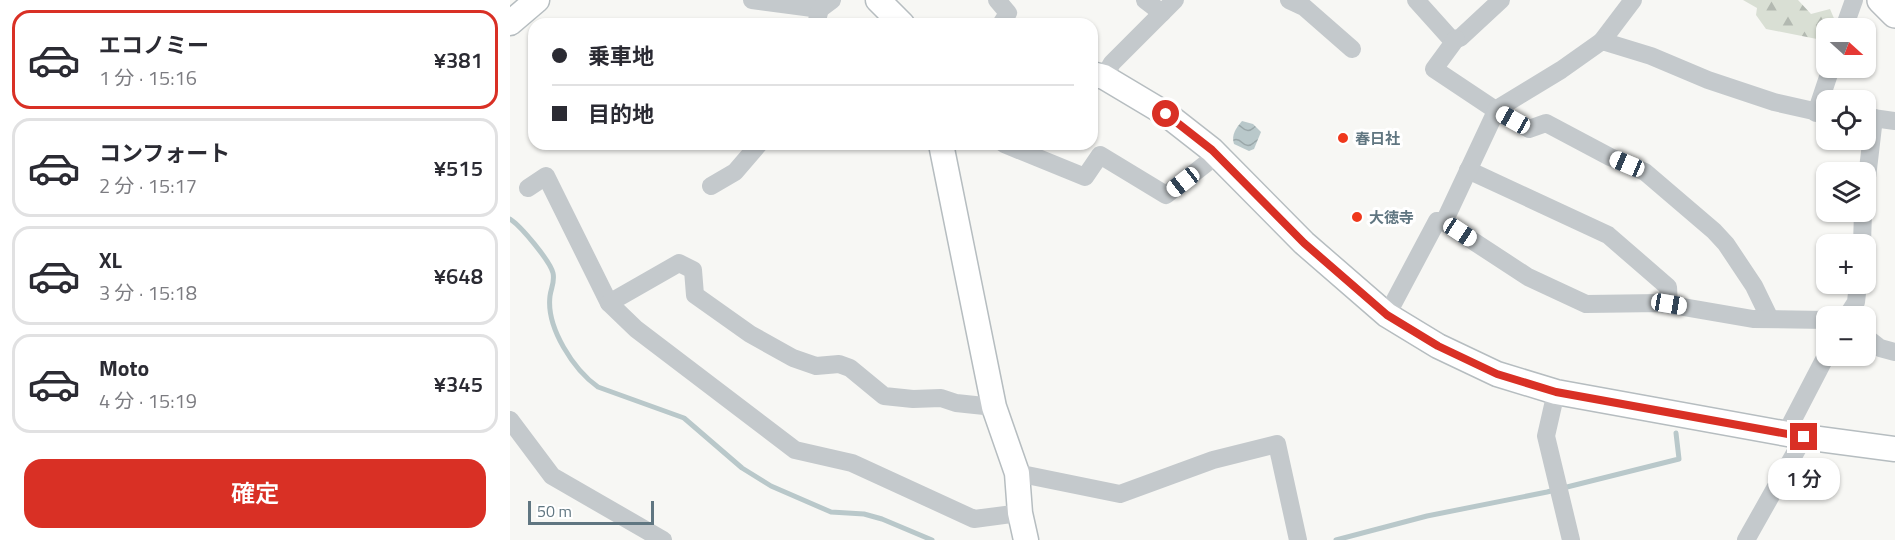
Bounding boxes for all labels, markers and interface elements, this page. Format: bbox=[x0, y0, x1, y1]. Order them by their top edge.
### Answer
north arrow bbox=[1816, 18, 1876, 78]
map controls bbox=[1816, 18, 1876, 366]
text: エコノミー bbox=[99, 28, 209, 62]
icon: car bbox=[27, 33, 81, 87]
text: 乗車地 bbox=[588, 39, 654, 73]
text: ¥381 bbox=[434, 43, 483, 77]
text: 1 分 · 15:16 bbox=[99, 62, 197, 93]
button: locate bbox=[1816, 90, 1876, 150]
text: 目的地 bbox=[588, 97, 654, 131]
route start bbox=[1152, 100, 1179, 127]
car bbox=[1493, 103, 1533, 137]
place label: 春日社 bbox=[1355, 127, 1400, 150]
marker: 春日社 bbox=[1336, 131, 1350, 145]
text: コンフォート bbox=[99, 136, 230, 170]
icon: car bbox=[27, 141, 81, 195]
car bbox=[1607, 149, 1647, 179]
text: ¥515 bbox=[434, 151, 483, 185]
button: layers bbox=[1816, 162, 1876, 222]
car bbox=[1163, 164, 1203, 200]
text: 2 分 · 15:17 bbox=[99, 170, 197, 201]
place label: 大徳寺 bbox=[1369, 206, 1414, 229]
marker: 大徳寺 bbox=[1350, 210, 1364, 224]
car bbox=[1440, 215, 1480, 249]
button: + bbox=[1816, 234, 1876, 294]
text: XL bbox=[99, 243, 122, 277]
icon: car bbox=[27, 249, 81, 303]
text: ¥648 bbox=[434, 259, 483, 293]
text: 3 分 · 15:18 bbox=[99, 277, 197, 308]
car bbox=[1650, 292, 1688, 316]
button: − bbox=[1816, 306, 1876, 366]
text: Moto bbox=[99, 351, 149, 385]
icon: car bbox=[27, 357, 81, 411]
text: ¥345 bbox=[434, 367, 483, 401]
text: 4 分 · 15:19 bbox=[99, 385, 197, 416]
route end bbox=[1790, 423, 1817, 450]
callout: 1 分 bbox=[1768, 458, 1840, 500]
button: 確定 bbox=[24, 459, 486, 528]
text: 1 分 bbox=[1786, 463, 1822, 494]
scale bar bbox=[528, 498, 654, 526]
text: 50 m bbox=[537, 499, 572, 523]

